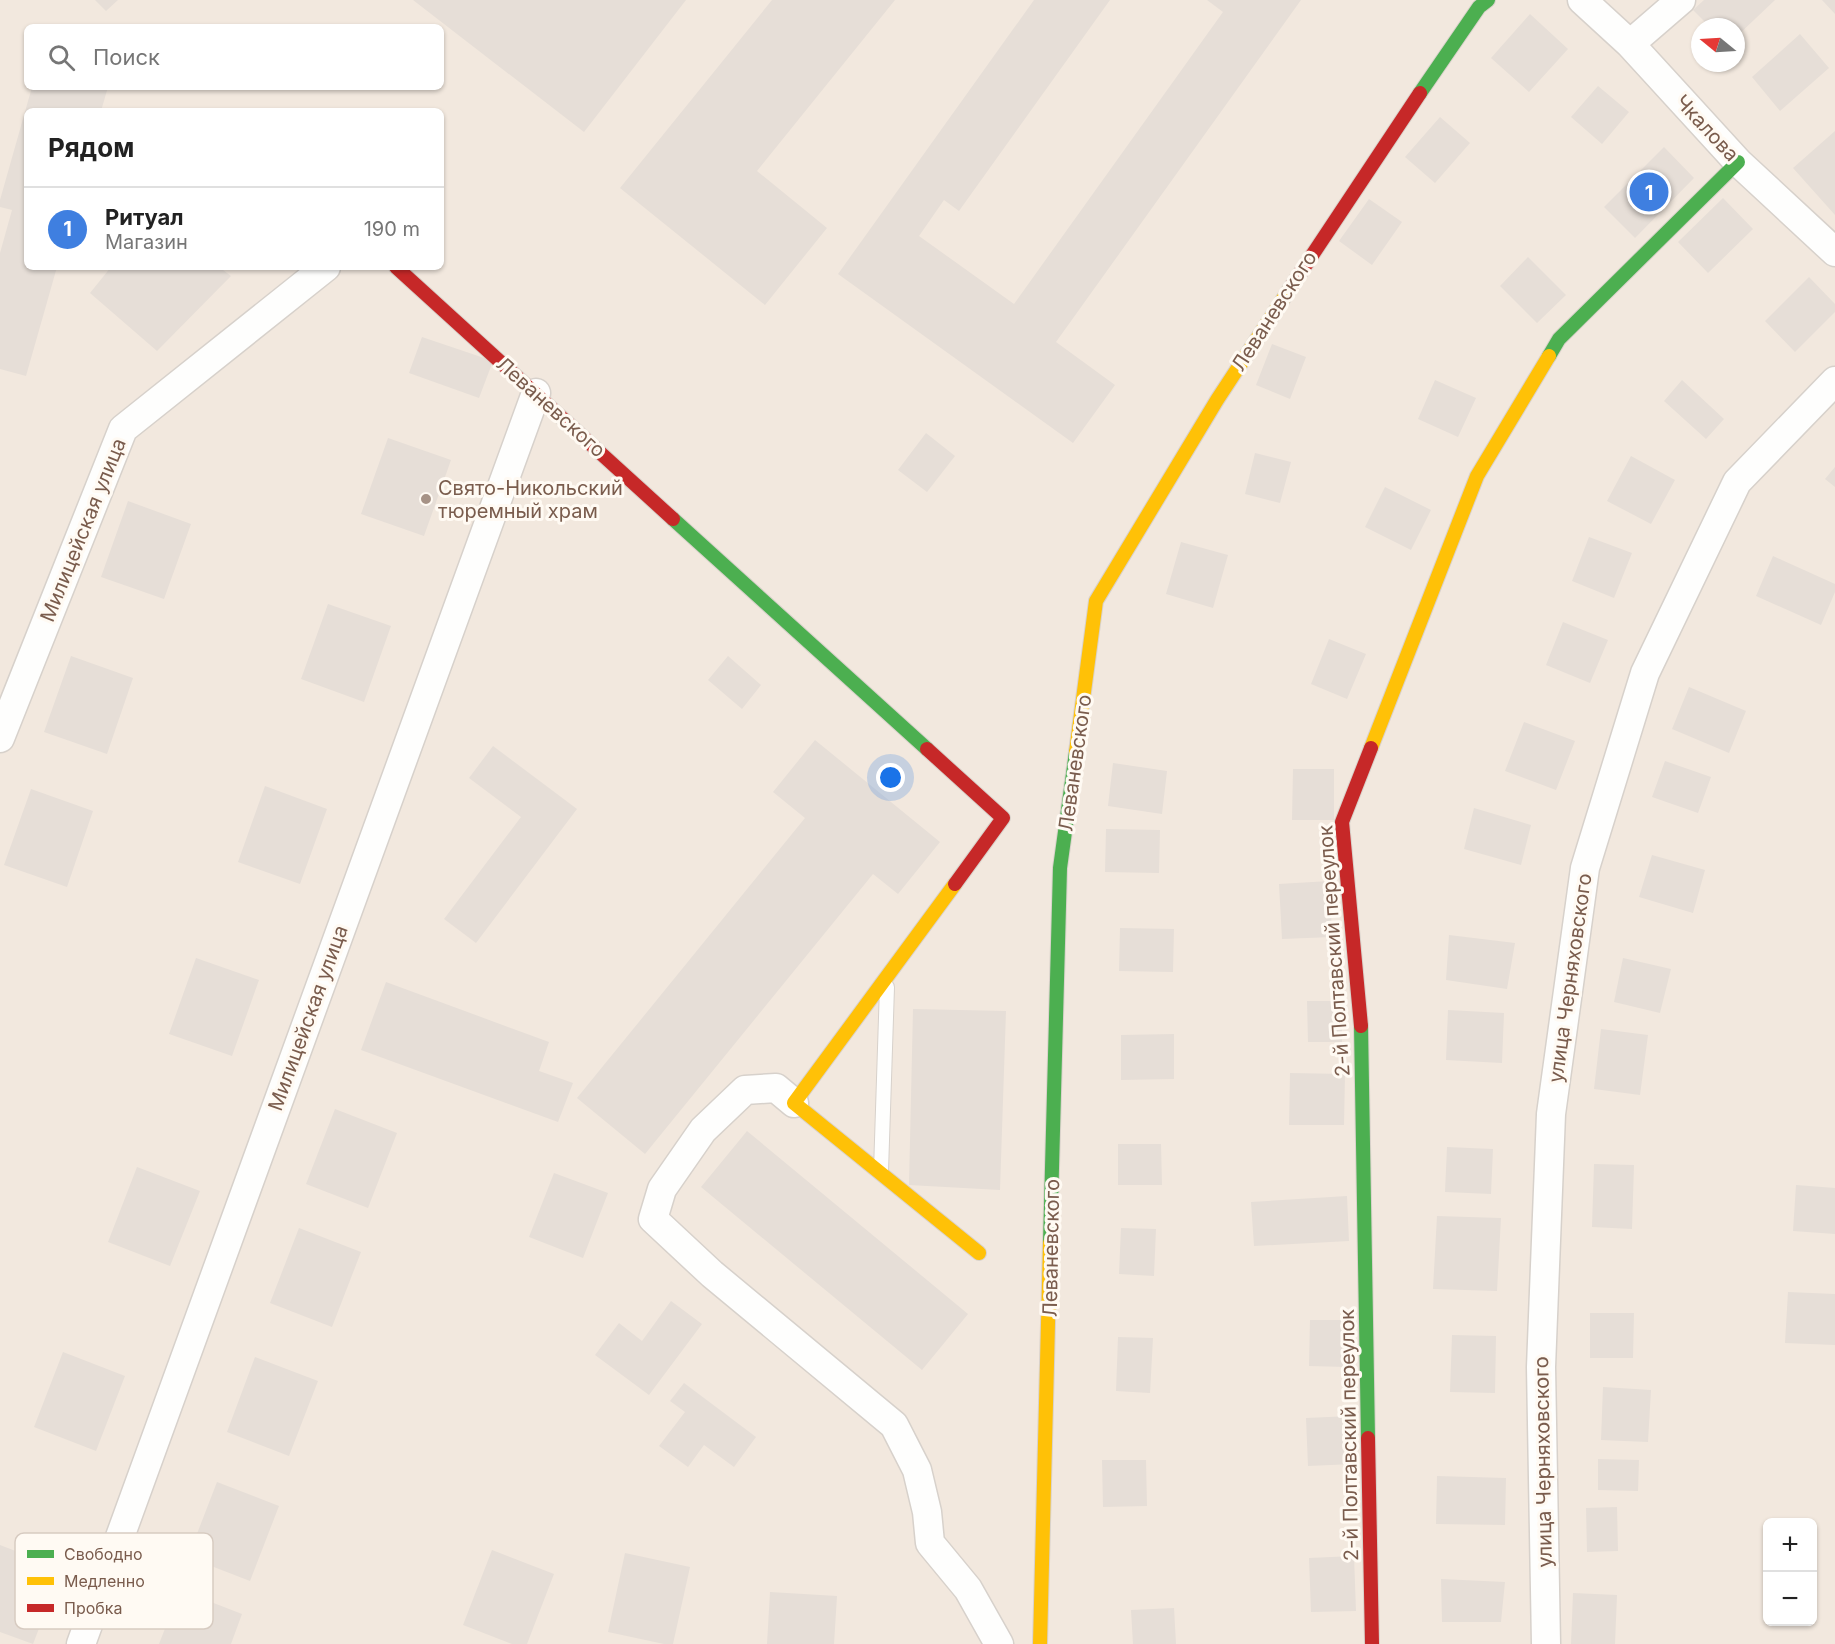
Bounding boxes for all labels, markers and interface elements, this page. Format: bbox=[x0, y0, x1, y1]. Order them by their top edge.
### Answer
north arrow bbox=[1691, 18, 1745, 72]
search box bbox=[24, 24, 444, 90]
icon: search bbox=[45, 41, 78, 74]
text: Поиск bbox=[93, 44, 160, 70]
street label: Чкалова bbox=[1670, 90, 1744, 166]
text: Рядом bbox=[48, 132, 134, 163]
pin: 1 bbox=[1630, 170, 1668, 214]
text: Ритуал bbox=[105, 204, 184, 230]
text: 1 bbox=[63, 217, 72, 241]
text: 190 m bbox=[364, 217, 420, 241]
text: Магазин bbox=[105, 230, 188, 254]
street label: Леваневского bbox=[1226, 247, 1322, 375]
street label: Леваневского bbox=[492, 352, 610, 462]
street label: Милицейская улица bbox=[35, 435, 131, 625]
place label: Свято-Никольский тюремный храм bbox=[438, 476, 623, 523]
marker: Свято-Никольский тюремный храм bbox=[419, 492, 433, 506]
street label: Леваневского bbox=[1054, 693, 1096, 833]
your location bbox=[876, 763, 905, 792]
street label: 2-й Полтавский переулок bbox=[1313, 824, 1355, 1078]
street label: улица Черняховского bbox=[1543, 872, 1597, 1084]
street label: Милицейская улица bbox=[263, 922, 353, 1114]
street label: Леваневского bbox=[1038, 1179, 1064, 1317]
street label: 2-й Полтавский переулок bbox=[1335, 1309, 1363, 1561]
street label: улица Черняховского bbox=[1529, 1356, 1557, 1568]
map controls bbox=[1763, 1518, 1817, 1626]
button: + bbox=[1763, 1518, 1817, 1572]
legend bbox=[15, 1533, 213, 1629]
text: Свободно bbox=[64, 1544, 143, 1564]
text: Медленно bbox=[64, 1571, 145, 1591]
button: − bbox=[1763, 1572, 1817, 1626]
text: Пробка bbox=[64, 1598, 122, 1618]

